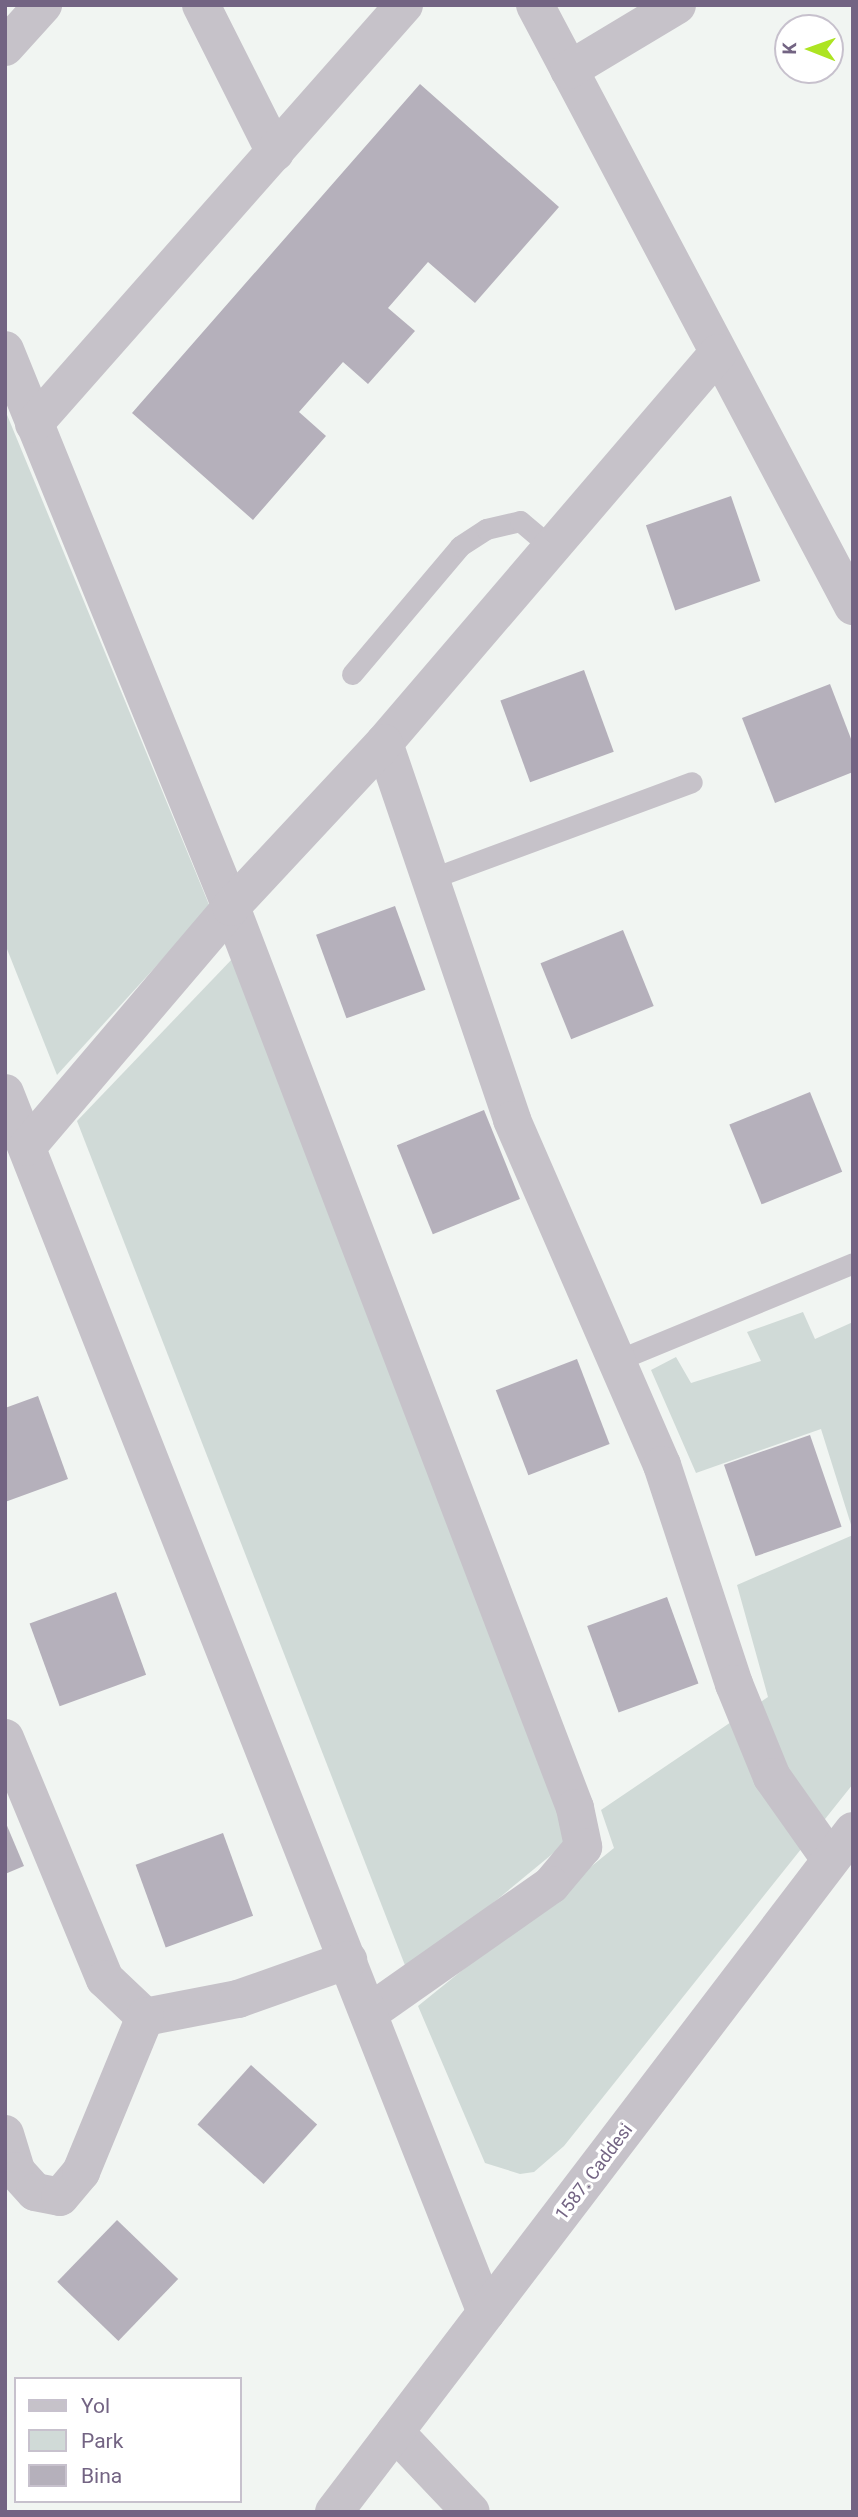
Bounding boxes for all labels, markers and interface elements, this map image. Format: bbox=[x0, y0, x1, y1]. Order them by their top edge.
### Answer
north arrow bbox=[774, 14, 844, 84]
text: K bbox=[778, 42, 801, 55]
street label: 1587. Caddesi bbox=[551, 2120, 637, 2224]
legend bbox=[14, 2377, 242, 2503]
text: Yol bbox=[81, 2394, 110, 2418]
text: Park bbox=[81, 2429, 123, 2453]
text: Bina bbox=[81, 2464, 122, 2488]

